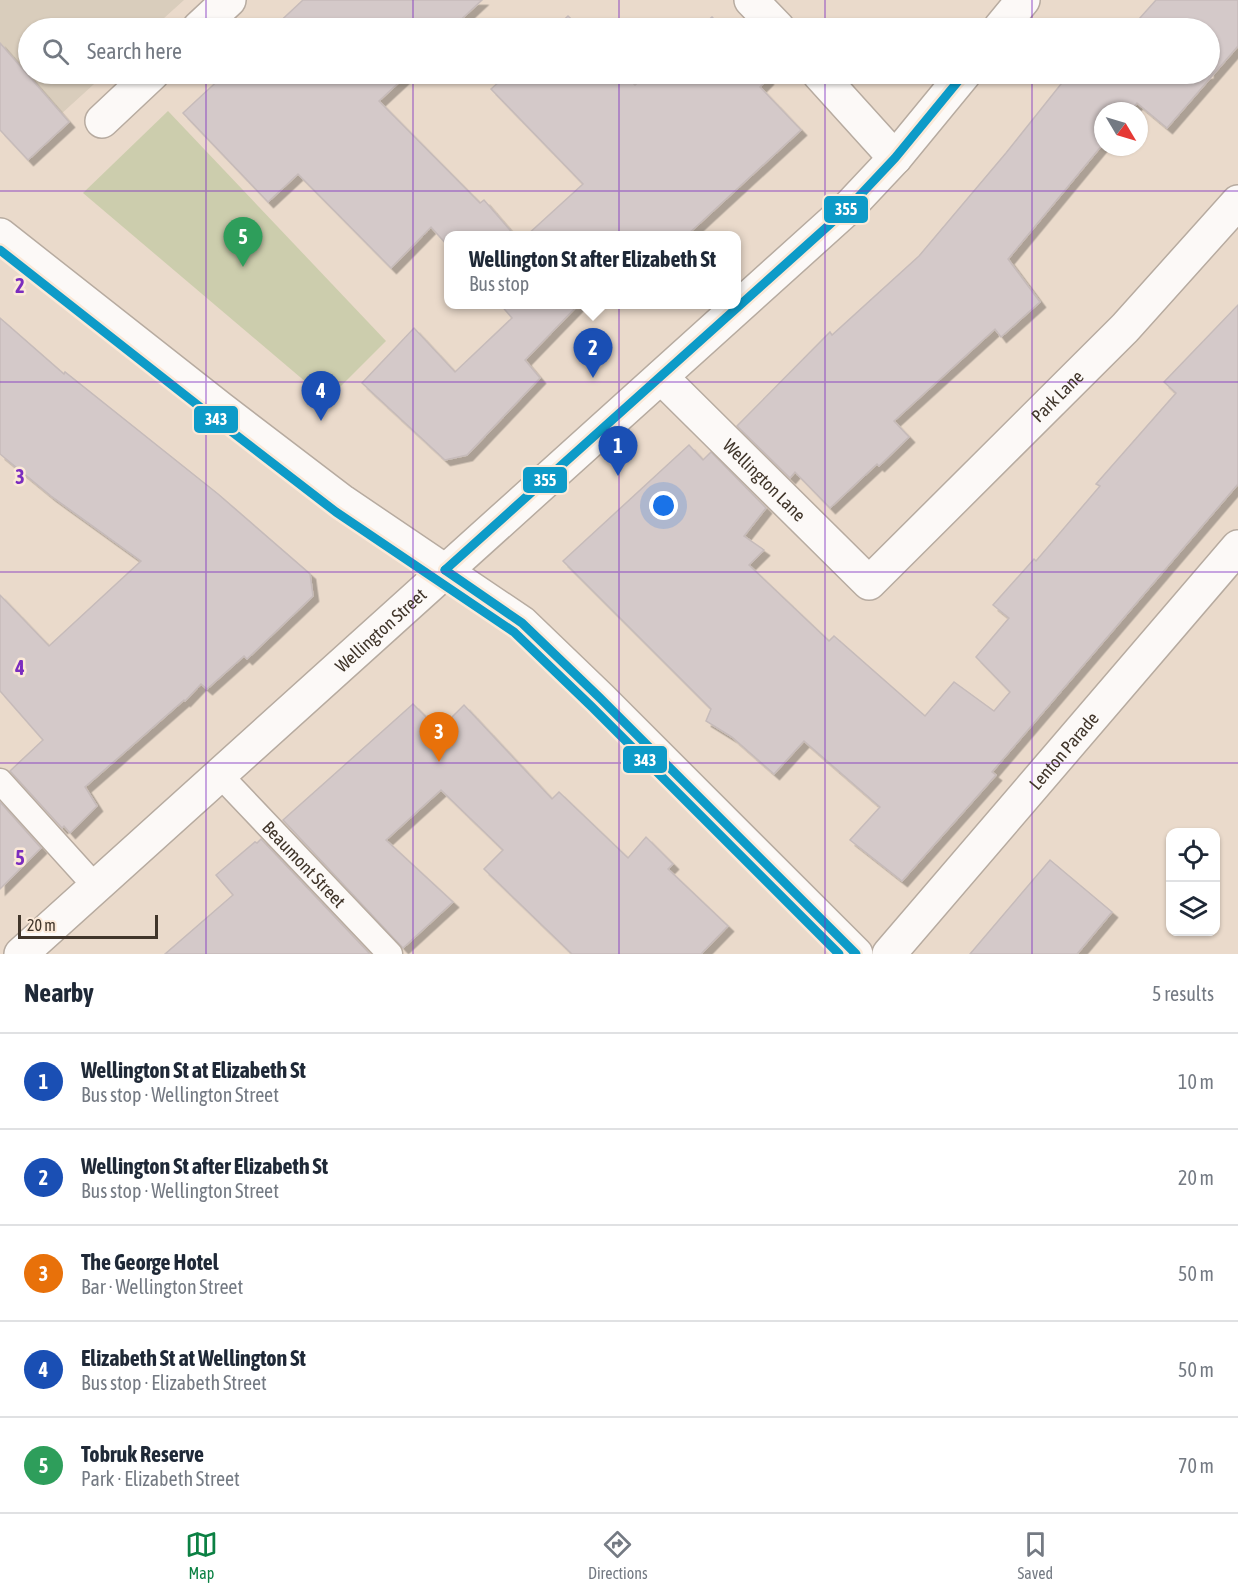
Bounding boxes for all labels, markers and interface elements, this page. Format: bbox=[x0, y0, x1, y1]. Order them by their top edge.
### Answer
search box bbox=[18, 18, 1220, 84]
icon: search bbox=[39, 35, 72, 68]
text: Search here bbox=[87, 38, 182, 64]
north arrow bbox=[1094, 102, 1148, 156]
line badge: 355 bbox=[823, 195, 869, 224]
text: 355 bbox=[835, 200, 858, 218]
pin: 5 bbox=[224, 218, 262, 267]
popup bbox=[444, 231, 741, 309]
text: Wellington St after Elizabeth St bbox=[469, 246, 716, 272]
text: Bus stop bbox=[469, 272, 529, 295]
text: 2 bbox=[15, 274, 25, 297]
pin: 2 bbox=[574, 328, 612, 378]
street label: Park Lane bbox=[1027, 365, 1087, 426]
pin: 4 bbox=[302, 372, 340, 421]
line badge: 343 bbox=[193, 405, 239, 434]
text: 343 bbox=[205, 410, 227, 428]
pin: 1 bbox=[598, 426, 638, 476]
street label: Wellington Lane bbox=[719, 434, 810, 525]
text: 3 bbox=[15, 465, 25, 488]
line badge: 355 bbox=[522, 466, 568, 494]
text: 355 bbox=[534, 471, 557, 489]
your location bbox=[649, 491, 678, 520]
street label: Wellington Street bbox=[331, 583, 430, 676]
text: 4 bbox=[14, 656, 25, 679]
street label: Lenton Parade bbox=[1024, 707, 1103, 794]
pin: 3 bbox=[420, 712, 458, 762]
line badge: 343 bbox=[622, 745, 668, 774]
text: 343 bbox=[634, 751, 656, 769]
street label: Beaumont Street bbox=[259, 816, 350, 911]
map controls bbox=[1166, 828, 1220, 936]
button: locate bbox=[1166, 828, 1220, 882]
text: 5 bbox=[15, 846, 25, 869]
button: layers bbox=[1166, 882, 1220, 936]
scale bar bbox=[18, 912, 158, 940]
text: 20 m bbox=[27, 916, 56, 934]
text: Nearby bbox=[24, 978, 94, 1008]
text: 5 results bbox=[1152, 982, 1214, 1005]
text: Wellington St at Elizabeth St bbox=[81, 1057, 306, 1083]
text: 1 bbox=[39, 1070, 48, 1093]
text: 10 m bbox=[1178, 1070, 1214, 1093]
text: Bus stop · Wellington Street bbox=[81, 1083, 279, 1106]
text: Wellington St after Elizabeth St bbox=[81, 1153, 328, 1179]
text: 2 bbox=[39, 1166, 48, 1189]
text: 20 m bbox=[1178, 1166, 1214, 1189]
text: Bus stop · Wellington Street bbox=[81, 1179, 279, 1202]
text: The George Hotel bbox=[81, 1249, 219, 1275]
text: 3 bbox=[39, 1262, 48, 1285]
text: 50 m bbox=[1178, 1262, 1214, 1285]
text: Bar · Wellington Street bbox=[81, 1275, 243, 1298]
text: Elizabeth St at Wellington St bbox=[81, 1345, 306, 1371]
text: 4 bbox=[39, 1358, 48, 1381]
text: 50 m bbox=[1178, 1358, 1214, 1381]
text: Bus stop · Elizabeth Street bbox=[81, 1371, 267, 1394]
text: Tobruk Reserve bbox=[81, 1441, 204, 1467]
text: 5 bbox=[39, 1454, 48, 1477]
text: 70 m bbox=[1178, 1454, 1214, 1477]
text: Park · Elizabeth Street bbox=[81, 1467, 240, 1490]
tab: Map bbox=[185, 1528, 218, 1582]
tab: Directions bbox=[588, 1528, 648, 1582]
tab: Saved bbox=[1018, 1528, 1053, 1582]

